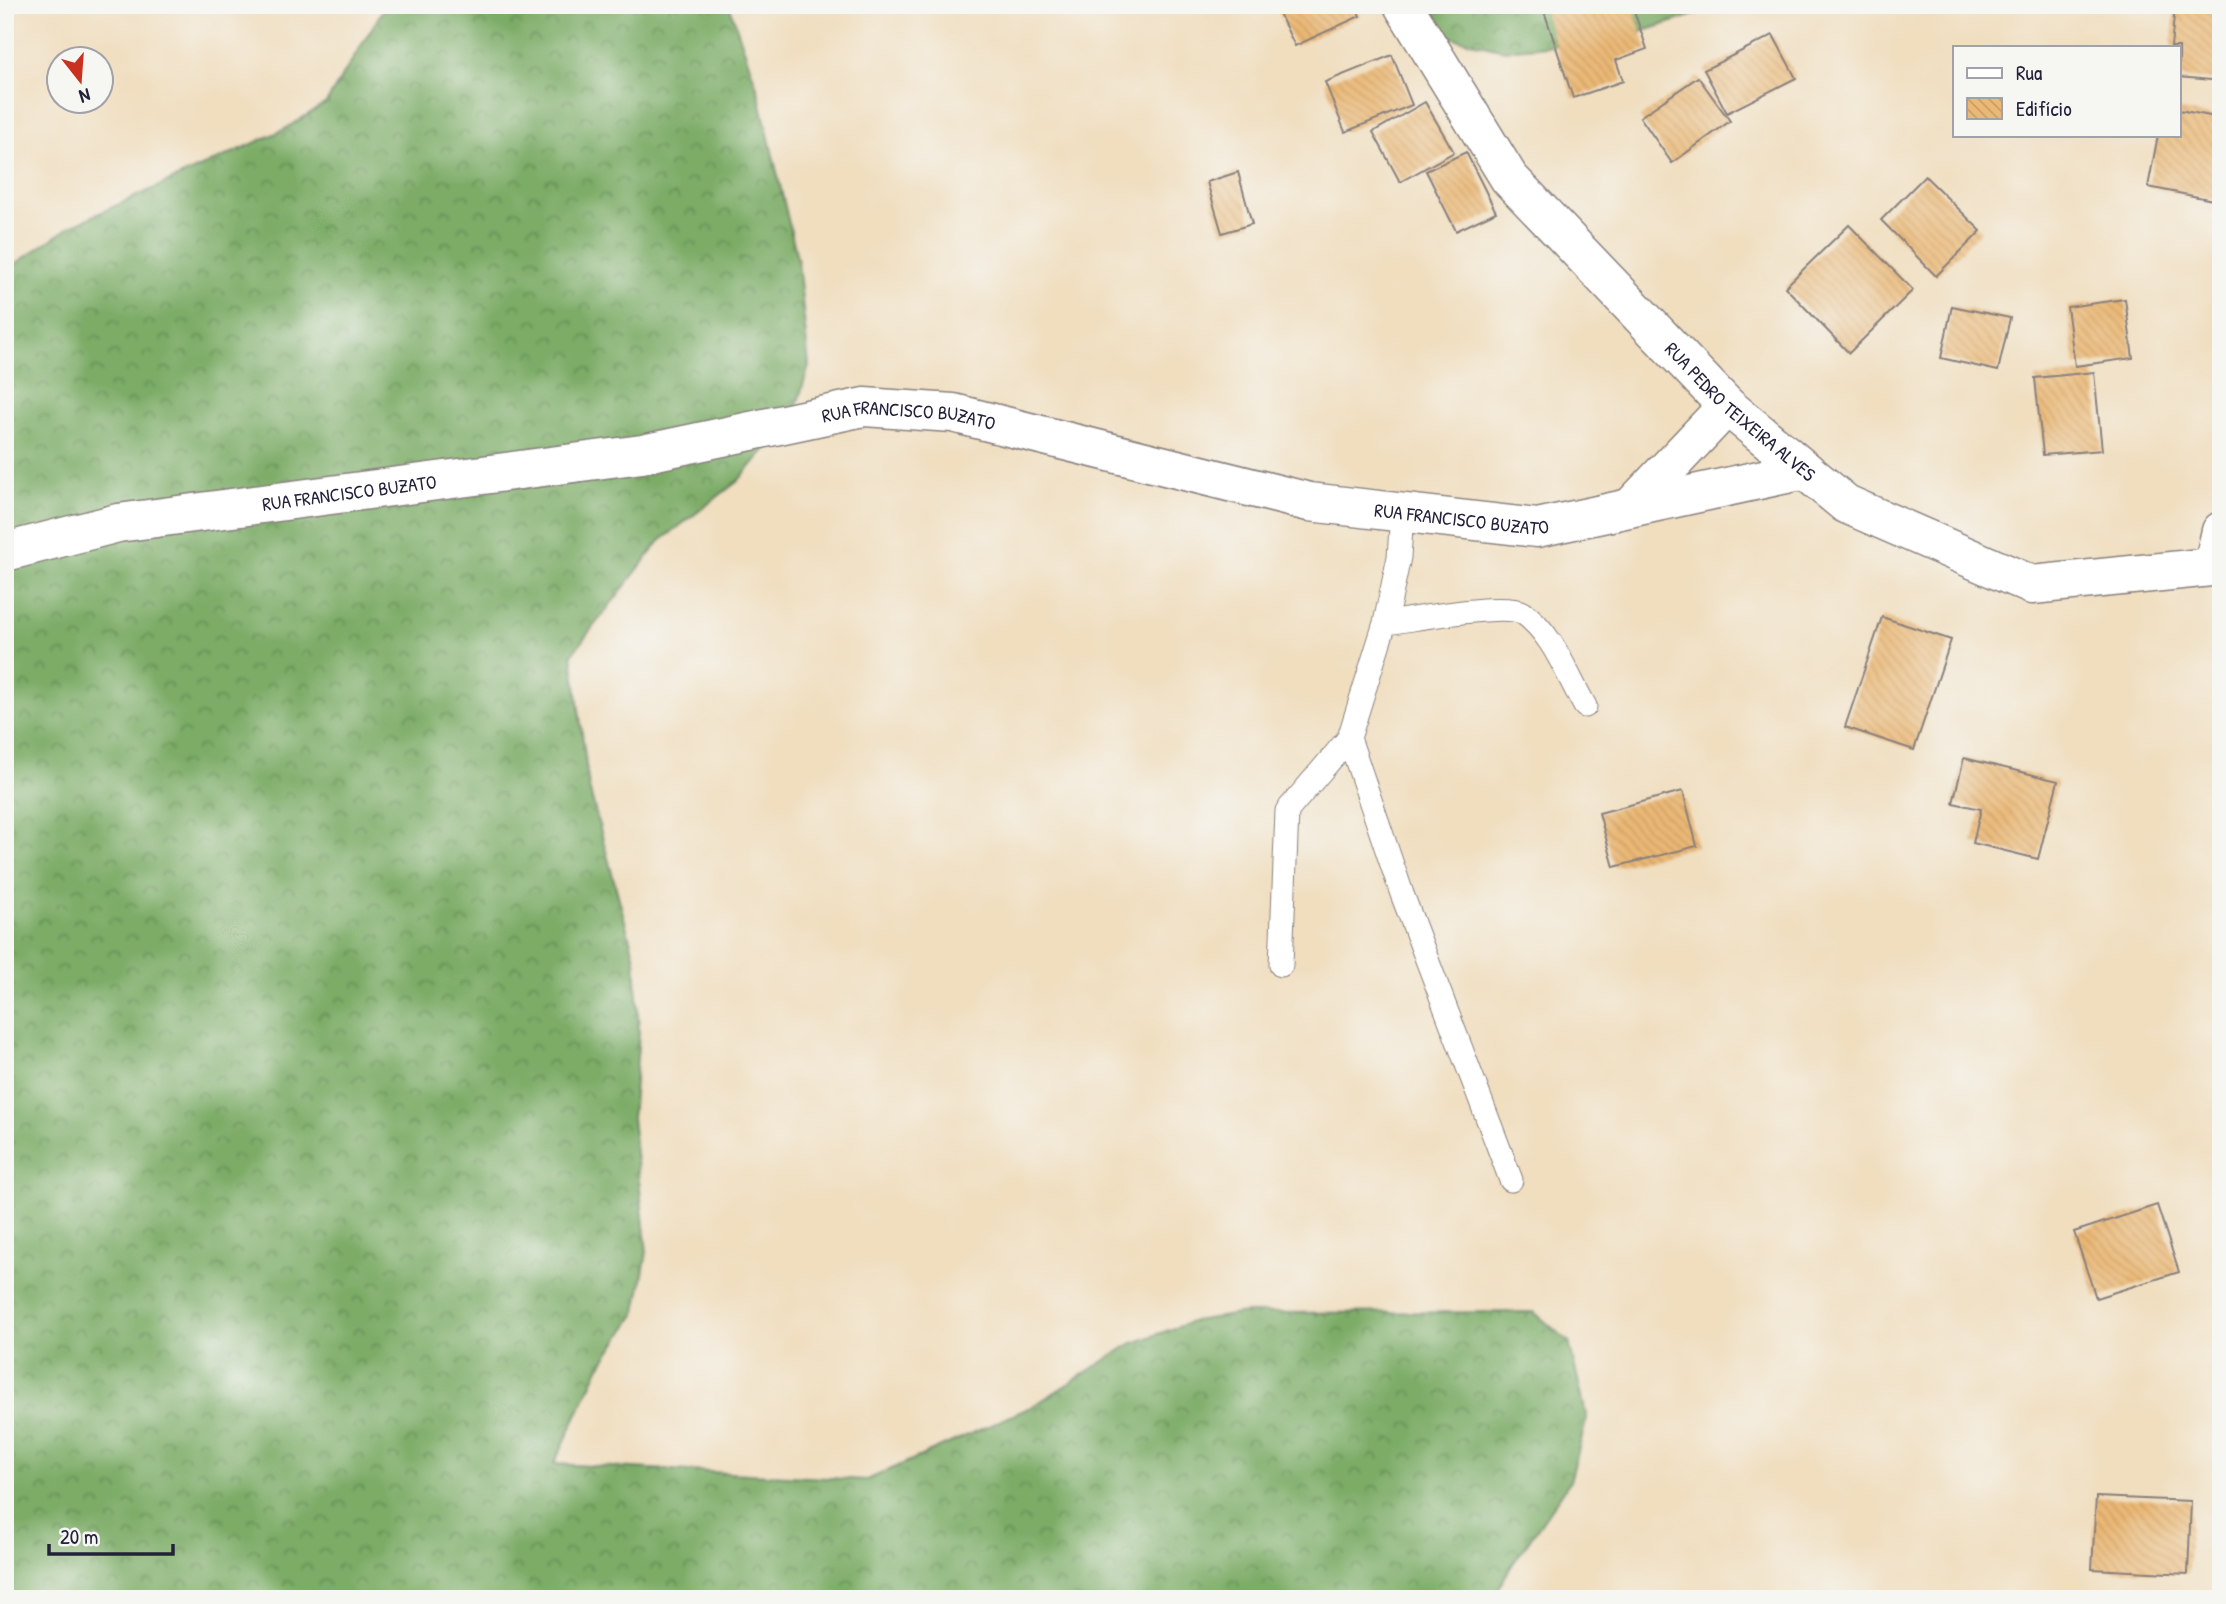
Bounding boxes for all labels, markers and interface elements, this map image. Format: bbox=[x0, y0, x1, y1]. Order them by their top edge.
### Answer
north arrow bbox=[46, 46, 116, 116]
legend bbox=[1953, 46, 2180, 136]
text: Rua bbox=[2016, 58, 2042, 87]
text: N bbox=[76, 82, 94, 110]
text: Edifício bbox=[2016, 94, 2072, 123]
street label: RUA PEDRO TEIXEIRA ALVES bbox=[1659, 336, 1821, 487]
street label: RUA FRANCISCO BUZATO bbox=[819, 394, 998, 436]
street label: RUA FRANCISCO BUZATO bbox=[261, 468, 438, 517]
street label: RUA FRANCISCO BUZATO bbox=[1373, 497, 1551, 541]
scale bar bbox=[49, 1513, 173, 1557]
text: 20 m bbox=[60, 1522, 98, 1551]

